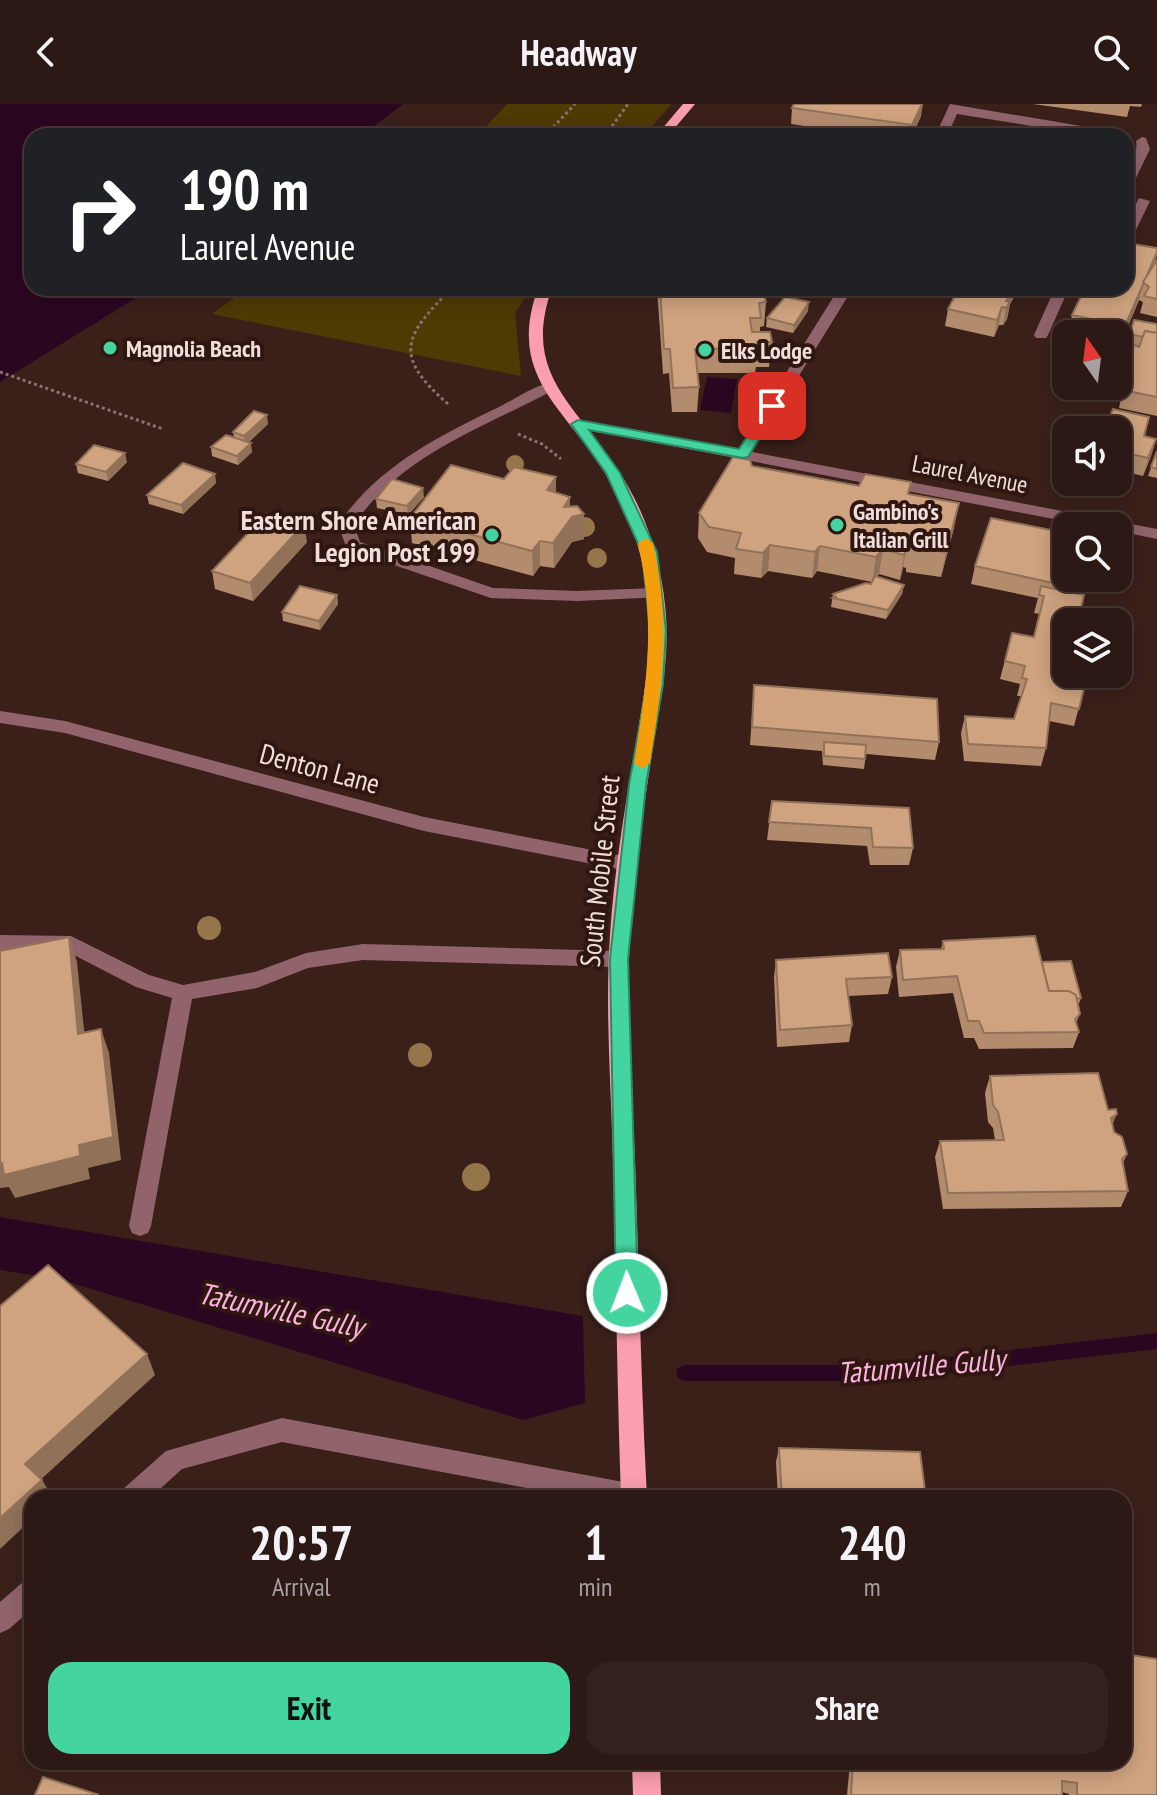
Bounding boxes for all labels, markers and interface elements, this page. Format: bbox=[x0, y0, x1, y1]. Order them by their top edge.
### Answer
text: Headway bbox=[520, 29, 637, 76]
icon: back bbox=[24, 30, 68, 74]
icon: search bbox=[1089, 30, 1133, 74]
text: 190 m bbox=[180, 153, 309, 225]
icon: right bbox=[48, 160, 152, 264]
text: Laurel Avenue bbox=[180, 223, 355, 270]
north arrow bbox=[1052, 320, 1132, 400]
map controls bbox=[1052, 320, 1132, 688]
place label: Magnolia Beach bbox=[126, 333, 261, 364]
place label: Elks Lodge bbox=[721, 335, 812, 366]
marker: Magnolia Beach bbox=[101, 339, 119, 357]
marker: Elks Lodge bbox=[696, 341, 714, 359]
pin bbox=[738, 372, 806, 440]
icon: arrive bbox=[750, 384, 794, 428]
button: sound bbox=[1052, 416, 1132, 496]
street label: Laurel Avenue bbox=[910, 448, 1030, 500]
place label: Gambino's Italian Grill bbox=[853, 496, 948, 555]
place label: Eastern Shore American Legion Post 199 bbox=[241, 501, 476, 570]
button: search bbox=[1052, 512, 1132, 592]
marker: Gambino's Italian Grill bbox=[828, 516, 846, 534]
marker: Eastern Shore American Legion Post 199 bbox=[483, 526, 501, 544]
button: layers bbox=[1052, 608, 1132, 688]
street label: Denton Lane bbox=[256, 734, 384, 802]
street label: South Mobile Street bbox=[571, 773, 627, 969]
position arrow bbox=[585, 1251, 669, 1335]
water label: Tatumville Gully bbox=[195, 1273, 371, 1346]
water label: Tatumville Gully bbox=[836, 1338, 1010, 1392]
text: 20:57 bbox=[249, 1511, 353, 1573]
text: 1 bbox=[584, 1511, 607, 1573]
text: 240 bbox=[838, 1511, 907, 1573]
text: Arrival bbox=[272, 1570, 331, 1603]
text: min bbox=[578, 1570, 612, 1603]
text: m bbox=[864, 1570, 881, 1603]
button: Exit bbox=[48, 1662, 570, 1754]
button: Share bbox=[586, 1662, 1108, 1754]

